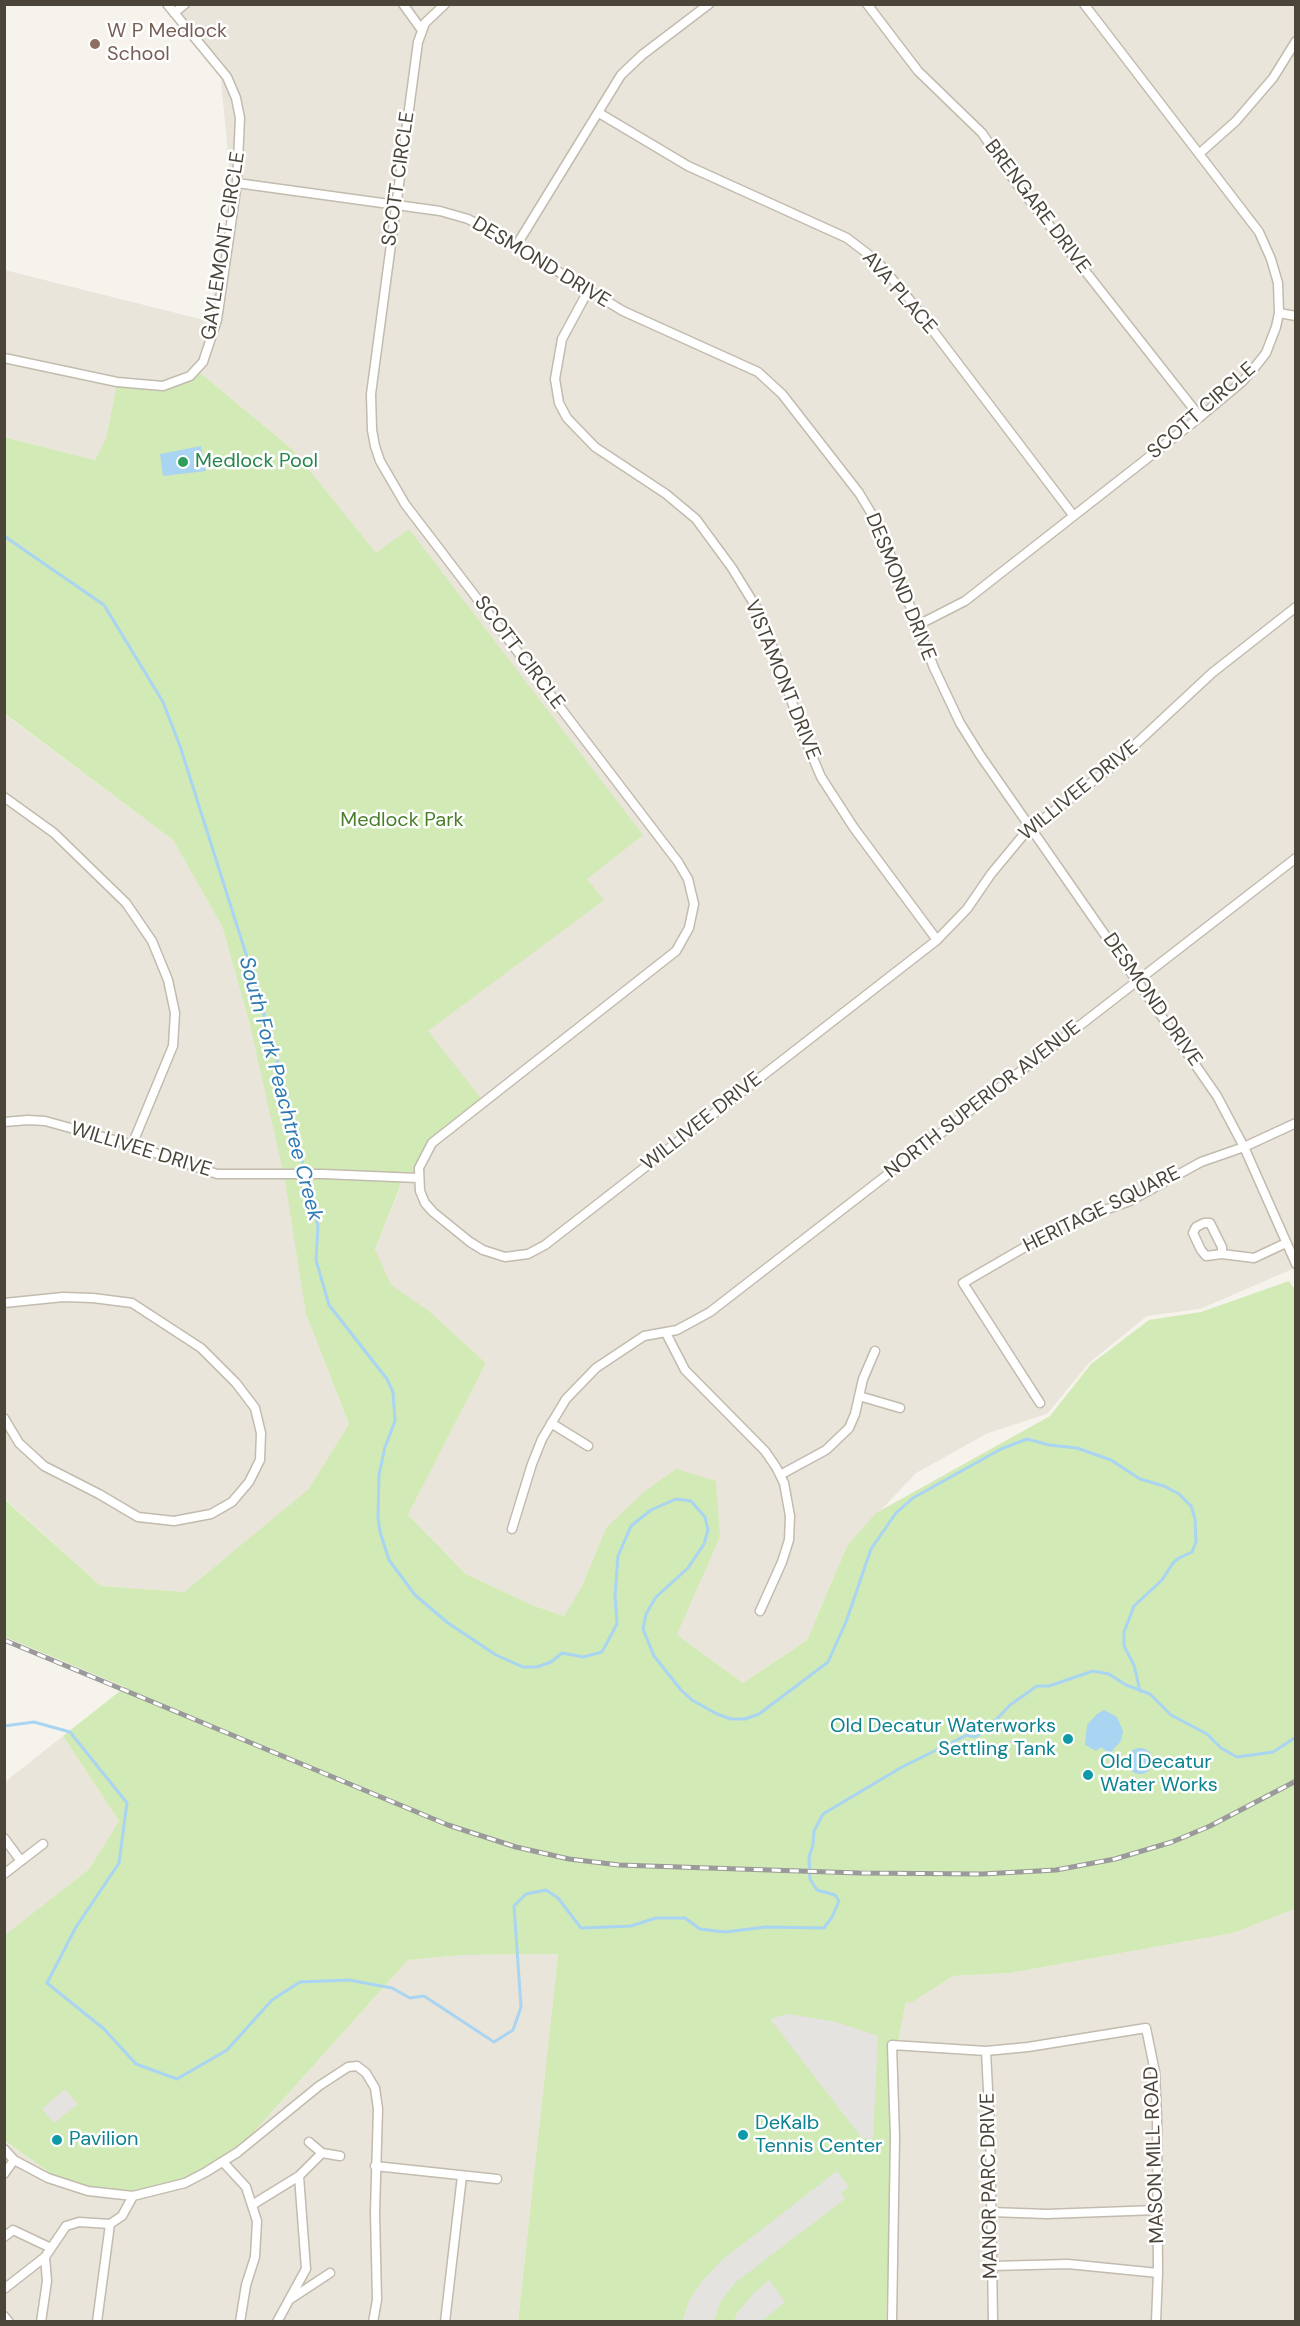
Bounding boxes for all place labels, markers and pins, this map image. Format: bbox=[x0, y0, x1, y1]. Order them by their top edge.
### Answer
place label: W P Medlock School bbox=[107, 20, 227, 67]
marker: W P Medlock School bbox=[88, 37, 102, 51]
place label: Medlock Pool bbox=[195, 450, 318, 474]
marker: Medlock Pool bbox=[176, 455, 190, 469]
place label: Old Decatur Waterworks Settling Tank bbox=[830, 1715, 1056, 1762]
marker: Old Decatur Waterworks Settling Tank bbox=[1061, 1732, 1075, 1746]
place label: Old Decatur Water Works bbox=[1100, 1751, 1218, 1798]
marker: Old Decatur Water Works bbox=[1081, 1768, 1095, 1782]
place label: DeKalb Tennis Center bbox=[755, 2112, 882, 2159]
place label: Pavilion bbox=[69, 2128, 139, 2152]
marker: DeKalb Tennis Center bbox=[736, 2128, 750, 2142]
marker: Pavilion bbox=[50, 2133, 64, 2147]

